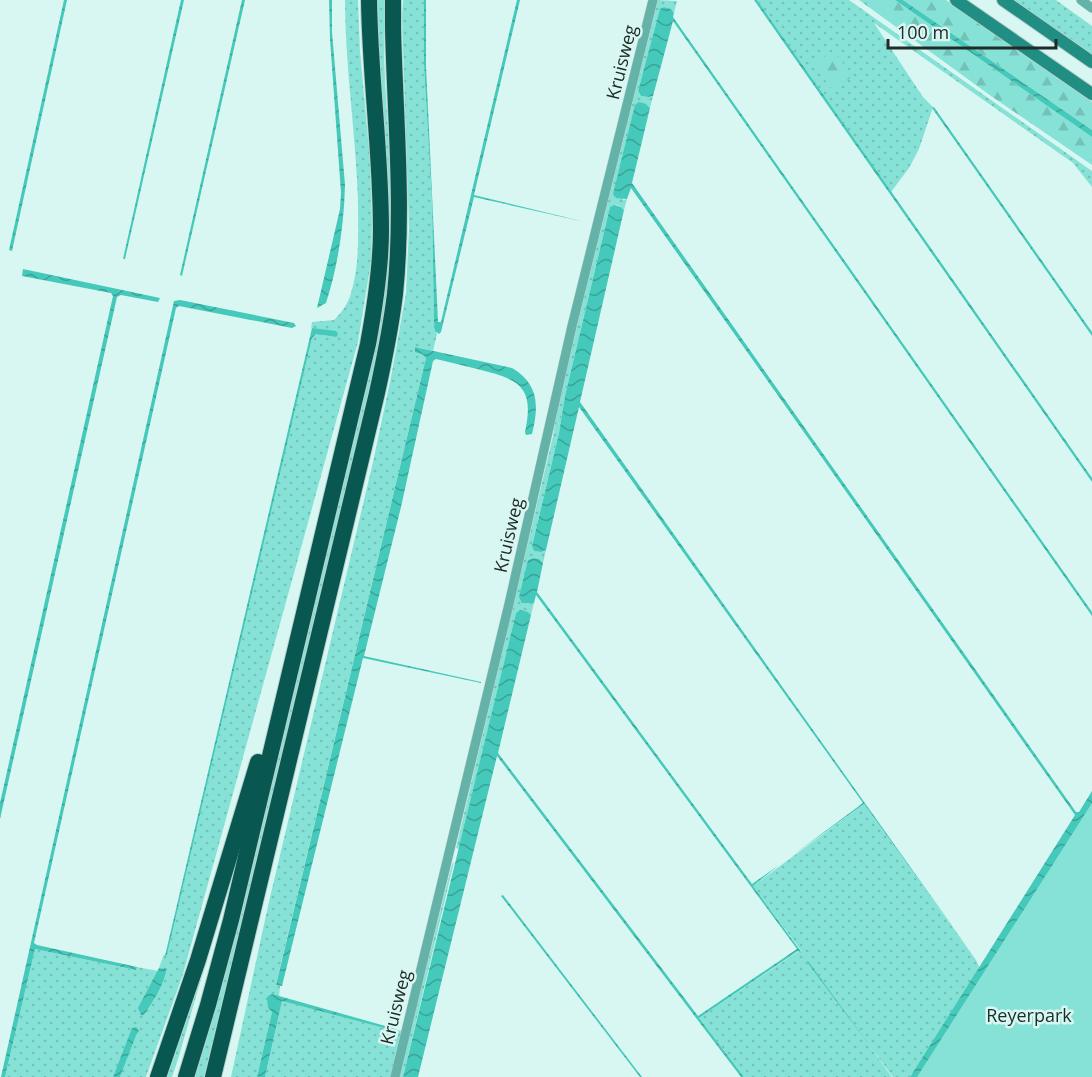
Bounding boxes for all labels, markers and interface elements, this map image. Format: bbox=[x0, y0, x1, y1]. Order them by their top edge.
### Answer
scale bar bbox=[888, 12, 1056, 50]
text: 100 m bbox=[897, 20, 949, 44]
street label: Kruisweg bbox=[600, 22, 642, 102]
street label: Kruisweg bbox=[488, 495, 528, 575]
street label: Kruisweg bbox=[374, 967, 416, 1047]
park label: Reyerpark bbox=[986, 1003, 1072, 1027]

